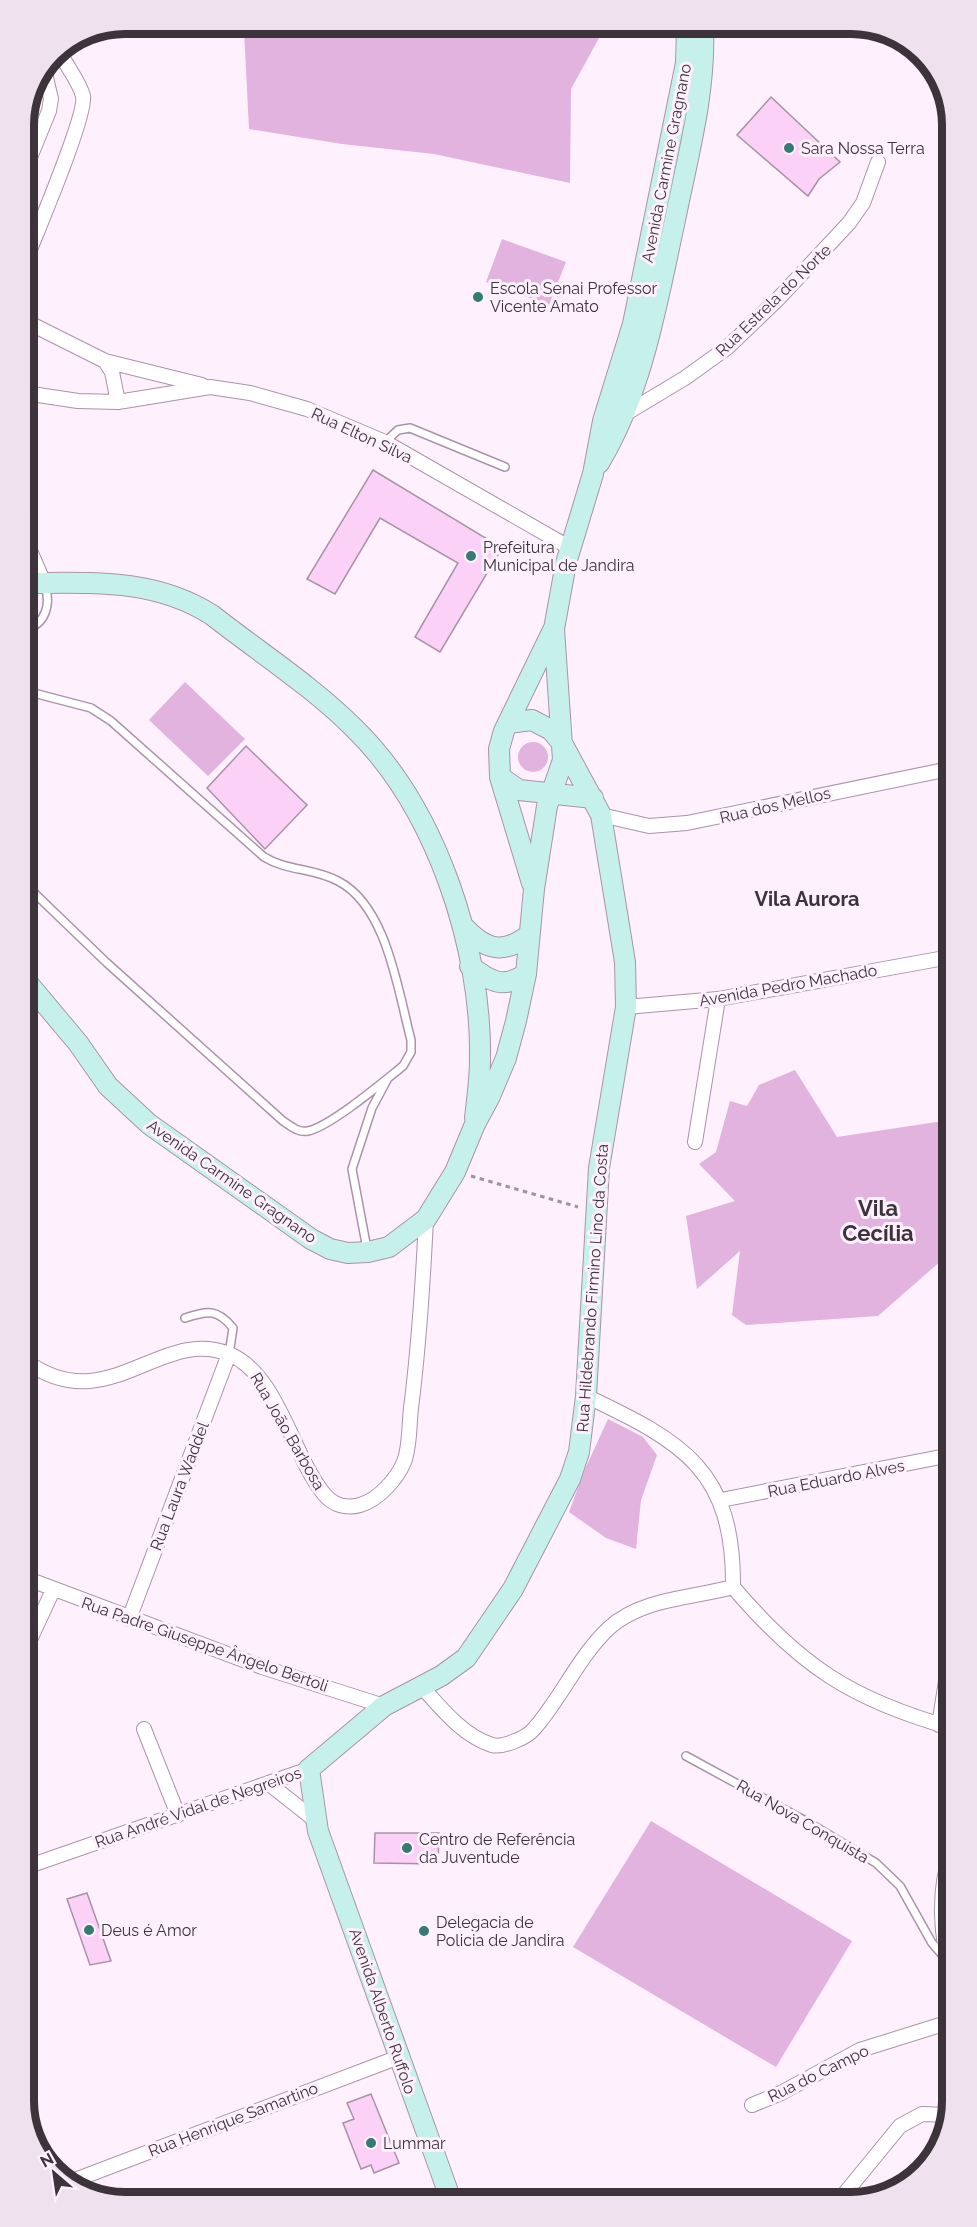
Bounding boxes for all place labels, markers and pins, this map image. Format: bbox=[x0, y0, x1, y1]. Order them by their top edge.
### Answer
place label: Sara Nossa Terra bbox=[801, 139, 925, 158]
marker: Sara Nossa Terra bbox=[782, 141, 796, 155]
place label: Escola Senai Professor Vicente Amato bbox=[490, 279, 658, 316]
marker: Escola Senai Professor Vicente Amato bbox=[471, 290, 485, 304]
place label: Prefeitura Municipal de Jandira bbox=[483, 538, 635, 575]
marker: Prefeitura Municipal de Jandira bbox=[464, 549, 478, 563]
place label: Centro de Referência da Juventude bbox=[419, 1830, 575, 1867]
marker: Centro de Referência da Juventude bbox=[400, 1841, 414, 1855]
place label: Delegacia de Policia de Jandira bbox=[436, 1913, 565, 1950]
place label: Deus é Amor bbox=[101, 1921, 197, 1940]
marker: Deus é Amor bbox=[82, 1923, 96, 1937]
marker: Delegacia de Policia de Jandira bbox=[417, 1924, 431, 1938]
place label: Lummar bbox=[383, 2134, 446, 2153]
marker: Lummar bbox=[364, 2136, 378, 2150]

